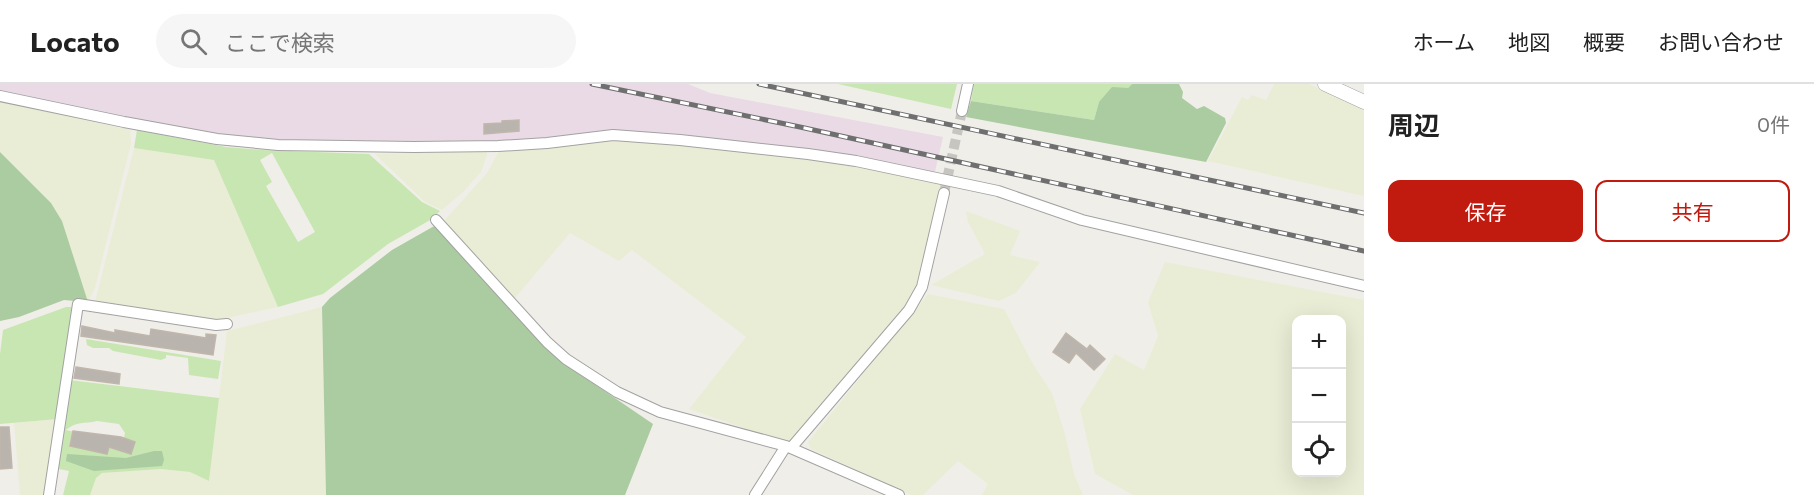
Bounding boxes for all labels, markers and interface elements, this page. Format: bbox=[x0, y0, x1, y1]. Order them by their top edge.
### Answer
search box bbox=[156, 14, 576, 68]
text: Locato bbox=[30, 24, 120, 58]
icon: search bbox=[177, 25, 210, 58]
text: ここで検索 bbox=[225, 29, 335, 56]
text: ホーム bbox=[1413, 29, 1475, 54]
text: 地図 bbox=[1508, 29, 1550, 54]
text: 概要 bbox=[1583, 29, 1625, 54]
text: お問い合わせ bbox=[1658, 29, 1784, 54]
text: 周辺 bbox=[1388, 109, 1440, 140]
text: 0件 bbox=[1757, 112, 1790, 136]
button: 保存 bbox=[1388, 180, 1583, 242]
button: 共有 bbox=[1595, 180, 1790, 242]
map controls bbox=[1292, 315, 1346, 477]
button: + bbox=[1292, 315, 1346, 369]
button: − bbox=[1292, 369, 1346, 423]
button: locate bbox=[1292, 423, 1346, 477]

